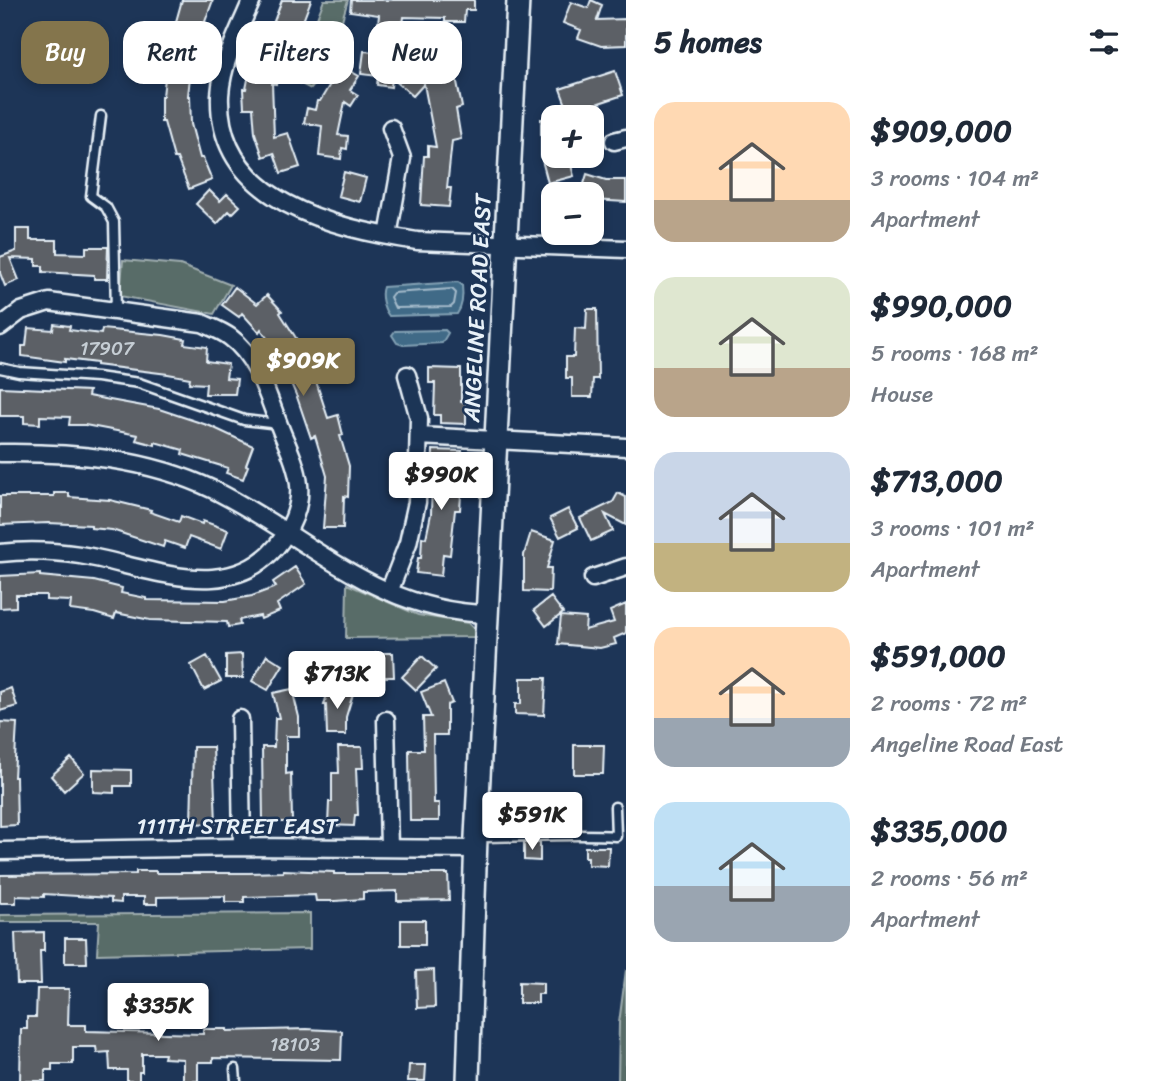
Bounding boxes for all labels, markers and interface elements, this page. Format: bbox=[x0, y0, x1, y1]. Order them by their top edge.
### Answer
text: 5 homes bbox=[654, 15, 762, 69]
chip: Buy bbox=[21, 21, 109, 84]
chip: Rent bbox=[123, 21, 222, 84]
chip: Filters bbox=[236, 21, 354, 84]
chip: New bbox=[368, 21, 462, 84]
icon: filters bbox=[1085, 23, 1123, 61]
text: $909,000 bbox=[871, 104, 1012, 158]
map controls bbox=[541, 105, 604, 245]
button: + bbox=[541, 105, 604, 168]
icon: home bbox=[710, 130, 794, 214]
text: 3 rooms · 104 m² bbox=[871, 158, 1039, 199]
button: − bbox=[541, 182, 604, 245]
street label: ANGELINE ROAD EAST bbox=[451, 191, 504, 424]
text: Apartment bbox=[871, 199, 980, 240]
text: $990,000 bbox=[871, 279, 1012, 333]
icon: home bbox=[710, 305, 794, 389]
house number: 17907 bbox=[80, 332, 135, 365]
text: 5 rooms · 168 m² bbox=[871, 333, 1039, 374]
pin: $909K bbox=[254, 338, 352, 398]
text: $909K bbox=[267, 340, 339, 381]
text: House bbox=[871, 374, 933, 415]
pin: $990K bbox=[392, 452, 490, 512]
text: $990K bbox=[405, 454, 477, 495]
text: $713,000 bbox=[871, 454, 1003, 508]
icon: home bbox=[710, 480, 794, 564]
text: 3 rooms · 101 m² bbox=[871, 508, 1035, 549]
text: Apartment bbox=[871, 549, 980, 590]
text: $591,000 bbox=[871, 629, 1006, 683]
pin: $713K bbox=[288, 652, 386, 711]
text: $713K bbox=[304, 653, 370, 694]
icon: home bbox=[710, 655, 794, 739]
text: 2 rooms · 72 m² bbox=[871, 683, 1027, 724]
text: Angeline Road East bbox=[871, 724, 1063, 765]
pin: $591K bbox=[483, 792, 581, 852]
text: $591K bbox=[498, 794, 566, 835]
text: $335,000 bbox=[871, 804, 1007, 858]
street label: 111TH STREET EAST bbox=[136, 806, 339, 847]
icon: home bbox=[710, 830, 794, 914]
text: 2 rooms · 56 m² bbox=[871, 858, 1028, 899]
text: Apartment bbox=[871, 899, 980, 940]
pin: $335K bbox=[109, 984, 207, 1043]
text: $335K bbox=[124, 985, 192, 1026]
house number: 18103 bbox=[270, 1028, 321, 1061]

